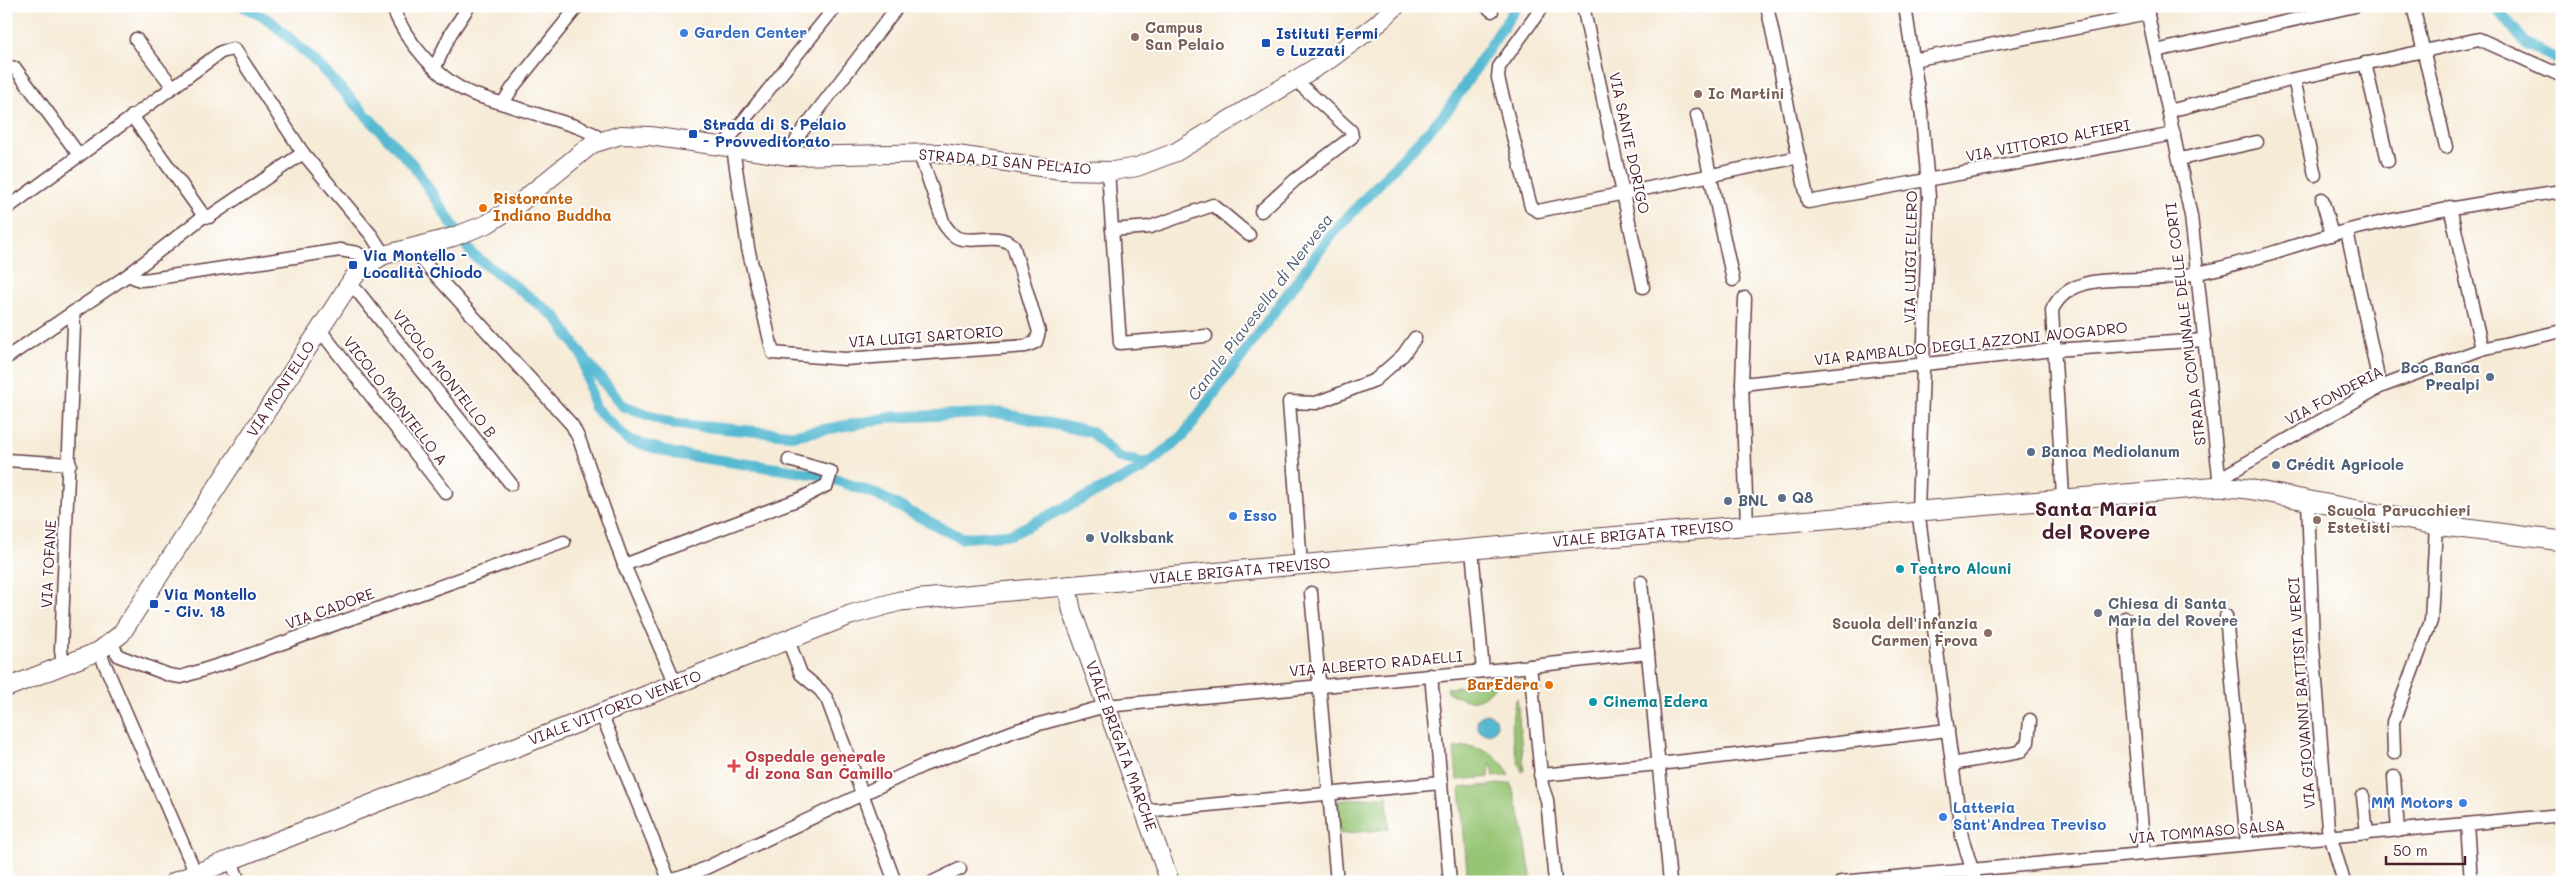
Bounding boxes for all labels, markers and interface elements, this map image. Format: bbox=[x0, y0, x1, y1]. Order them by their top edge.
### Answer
place label: Campus San Pelaio bbox=[1145, 17, 1224, 54]
place label: Garden Center bbox=[694, 22, 807, 42]
place label: Istituti Fermi e Luzzati bbox=[1276, 23, 1379, 60]
marker: Garden Center bbox=[678, 27, 690, 39]
marker: Campus San Pelaio bbox=[1129, 31, 1141, 43]
marker: Istituti Fermi e Luzzati bbox=[1260, 37, 1272, 49]
street label: VIA SANTE DORIGO bbox=[1605, 70, 1655, 216]
place label: Ic Martini bbox=[1708, 83, 1785, 103]
marker: Ic Martini bbox=[1692, 88, 1704, 100]
place label: Strada di S. Pelaio - Provveditorato bbox=[703, 114, 846, 151]
street label: VIA VITTORIO ALFIERI bbox=[1964, 114, 2132, 166]
marker: Strada di S. Pelaio - Provveditorato bbox=[687, 128, 699, 140]
street label: STRADA DI SAN PELAIO bbox=[918, 143, 1092, 179]
place label: Ristorante Indiano Buddha bbox=[493, 188, 612, 225]
street label: VIA LUIGI ELLERO bbox=[1899, 190, 1921, 324]
street label: STRADA COMUNALE DELLE CORTI bbox=[2160, 201, 2210, 447]
marker: Ristorante Indiano Buddha bbox=[477, 202, 489, 214]
water label: Canale Piavesella di Nervesa bbox=[1182, 209, 1337, 404]
place label: Via Montello - Località Chiodo bbox=[363, 245, 482, 282]
marker: Via Montello - Località Chiodo bbox=[347, 259, 359, 271]
street label: VICOLO MONTELLO B bbox=[389, 305, 501, 441]
street label: VIA RAMBALDO DEGLI AZZONI AVOGADRO bbox=[1813, 317, 2129, 369]
street label: VIA LUIGI SARTORIO bbox=[848, 321, 1004, 351]
street label: VICOLO MONTELLO A bbox=[339, 332, 452, 469]
street label: VIA MONTELLO bbox=[242, 336, 319, 440]
place label: Bcc Banca Prealpi bbox=[2400, 357, 2480, 394]
street label: VIA FONDERIA bbox=[2281, 361, 2386, 429]
marker: Bcc Banca Prealpi bbox=[2484, 371, 2496, 383]
place label: Banca Mediolanum bbox=[2041, 441, 2180, 461]
marker: Banca Mediolanum bbox=[2025, 446, 2037, 458]
place label: Crédit Agricole bbox=[2286, 454, 2404, 474]
marker: Crédit Agricole bbox=[2270, 459, 2282, 471]
place label: Q8 bbox=[1792, 487, 1813, 507]
place label: BNL bbox=[1738, 490, 1768, 510]
marker: Q8 bbox=[1776, 492, 1788, 504]
marker: BNL bbox=[1722, 495, 1734, 507]
district label: Santa Maria del Rovere bbox=[2035, 495, 2157, 544]
place label: Scuola Parucchieri Estetisti bbox=[2327, 500, 2471, 537]
place label: Esso bbox=[1243, 505, 1277, 525]
marker: Esso bbox=[1227, 510, 1239, 522]
marker: Scuola Parucchieri Estetisti bbox=[2311, 514, 2323, 526]
street label: VIALE BRIGATA TREVISO bbox=[1552, 515, 1734, 551]
street label: VIA TOFANE bbox=[36, 519, 60, 609]
place label: Volksbank bbox=[1100, 527, 1174, 547]
marker: Volksbank bbox=[1084, 532, 1096, 544]
street label: VIALE BRIGATA TREVISO bbox=[1149, 552, 1331, 588]
place label: Teatro Alcuni bbox=[1910, 558, 2012, 578]
marker: Teatro Alcuni bbox=[1894, 563, 1906, 575]
street label: VIA GIOVANNI BATTISTA VERCI bbox=[2283, 576, 2319, 810]
street label: VIA CADORE bbox=[283, 583, 377, 633]
place label: Via Montello - Civ. 18 bbox=[164, 584, 256, 621]
place label: Chiesa di Santa Maria del Rovere bbox=[2108, 593, 2238, 630]
marker: Via Montello - Civ. 18 bbox=[148, 598, 160, 610]
marker: Chiesa di Santa Maria del Rovere bbox=[2092, 607, 2104, 619]
place label: Scuola dell'infanzia Carmen Frova bbox=[1832, 613, 1978, 650]
marker: Scuola dell'infanzia Carmen Frova bbox=[1982, 627, 1994, 639]
street label: VIA ALBERTO RADAELLI bbox=[1288, 645, 1464, 681]
street label: VIALE BRIGATA MARCHE bbox=[1082, 657, 1162, 834]
street label: VIALE VITTORIO VENETO bbox=[525, 665, 704, 749]
place label: BarEdera bbox=[1467, 674, 1539, 694]
marker: BarEdera bbox=[1543, 679, 1555, 691]
place label: Cinema Edera bbox=[1603, 691, 1708, 711]
marker: Cinema Edera bbox=[1587, 696, 1599, 708]
place label: Ospedale generale di zona San Camillo bbox=[745, 746, 893, 783]
marker: Ospedale generale di zona San Camillo bbox=[727, 759, 741, 773]
place label: MM Motors bbox=[2371, 792, 2453, 812]
place label: Latteria Sant'Andrea Treviso bbox=[1953, 797, 2106, 834]
marker: MM Motors bbox=[2457, 797, 2469, 809]
marker: Latteria Sant'Andrea Treviso bbox=[1937, 811, 1949, 823]
street label: VIA TOMMASO SALSA bbox=[2128, 814, 2286, 848]
scale bar bbox=[2386, 833, 2464, 865]
text: 50 m bbox=[2393, 840, 2428, 860]

